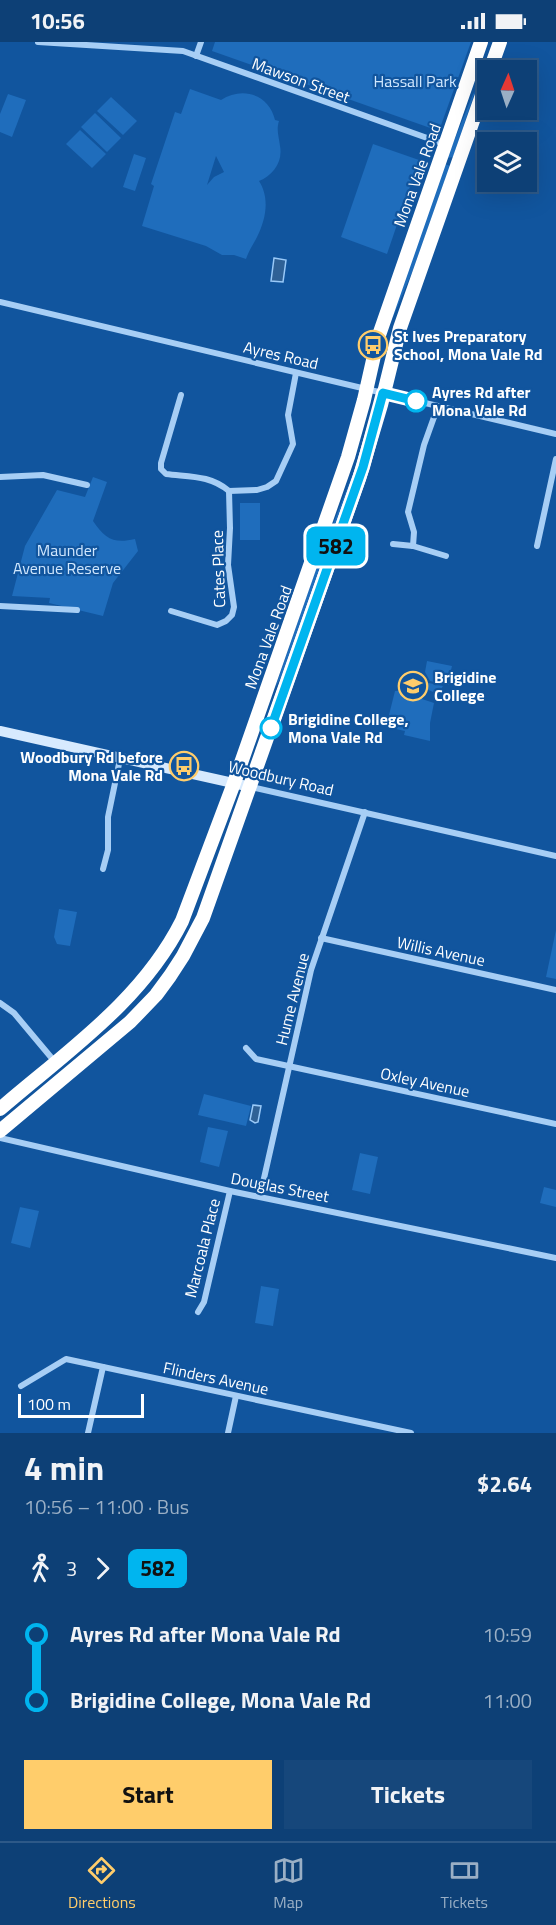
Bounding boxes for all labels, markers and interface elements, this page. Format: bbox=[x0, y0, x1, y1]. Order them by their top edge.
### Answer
text: 10:56 bbox=[30, 4, 85, 38]
street label: Mawson Street bbox=[249, 51, 354, 109]
north arrow bbox=[477, 60, 537, 120]
map controls bbox=[477, 60, 537, 192]
park label: Hassall Park bbox=[373, 69, 457, 93]
street label: Mona Vale Road bbox=[387, 120, 447, 230]
button: layers bbox=[477, 132, 537, 192]
place label: St Ives Preparatory School, Mona Vale Rd bbox=[394, 324, 543, 366]
bus stop icon: St Ives Preparatory School, Mona Vale Rd bbox=[357, 329, 389, 361]
street label: Ayres Road bbox=[241, 335, 321, 375]
place label: Ayres Rd after Mona Vale Rd bbox=[432, 380, 531, 422]
marker: Ayres Rd after Mona Vale Rd bbox=[405, 390, 427, 412]
line badge: 582 bbox=[302, 526, 370, 566]
street label: Cates Place bbox=[205, 530, 231, 608]
text: 582 bbox=[318, 530, 354, 562]
park label: Maunder Avenue Reserve bbox=[13, 538, 121, 580]
street label: Mona Vale Road bbox=[238, 582, 298, 692]
place label: Brigidine College bbox=[434, 665, 496, 707]
school or university icon: Brigidine College bbox=[397, 670, 429, 702]
place label: Brigidine College, Mona Vale Rd bbox=[288, 707, 409, 749]
marker: Brigidine College, Mona Vale Rd bbox=[260, 717, 282, 739]
place label: Woodbury Rd before Mona Vale Rd bbox=[20, 745, 163, 787]
bus stop icon: Woodbury Rd before Mona Vale Rd bbox=[168, 750, 200, 782]
street label: Woodbury Road bbox=[226, 754, 336, 802]
street label: Willis Avenue bbox=[395, 930, 487, 972]
street label: Hume Avenue bbox=[269, 950, 315, 1048]
street label: Oxley Avenue bbox=[378, 1061, 472, 1103]
street label: Douglas Street bbox=[229, 1166, 331, 1208]
street label: Marcoala Place bbox=[178, 1196, 226, 1300]
street label: Flinders Avenue bbox=[161, 1355, 271, 1401]
scale bar bbox=[18, 1391, 144, 1418]
text: 100 m bbox=[27, 1392, 71, 1416]
text: 4 min bbox=[24, 1443, 104, 1493]
text: $2.64 bbox=[477, 1467, 532, 1501]
text: 10:56 – 11:00 · Bus bbox=[24, 1491, 189, 1522]
icon: walk bbox=[24, 1552, 57, 1585]
icon: forward bbox=[86, 1552, 119, 1585]
text: 582 bbox=[140, 1552, 175, 1584]
text: 3 bbox=[66, 1553, 77, 1584]
text: Ayres Rd after Mona Vale Rd bbox=[70, 1617, 341, 1651]
text: 10:59 bbox=[483, 1619, 532, 1650]
text: Brigidine College, Mona Vale Rd bbox=[70, 1683, 371, 1717]
text: 11:00 bbox=[483, 1685, 532, 1716]
button: Start bbox=[24, 1760, 272, 1829]
button: Tickets bbox=[284, 1760, 532, 1829]
tab: Directions bbox=[68, 1854, 136, 1914]
tab: Map bbox=[272, 1854, 305, 1914]
tab: Tickets bbox=[441, 1854, 488, 1914]

